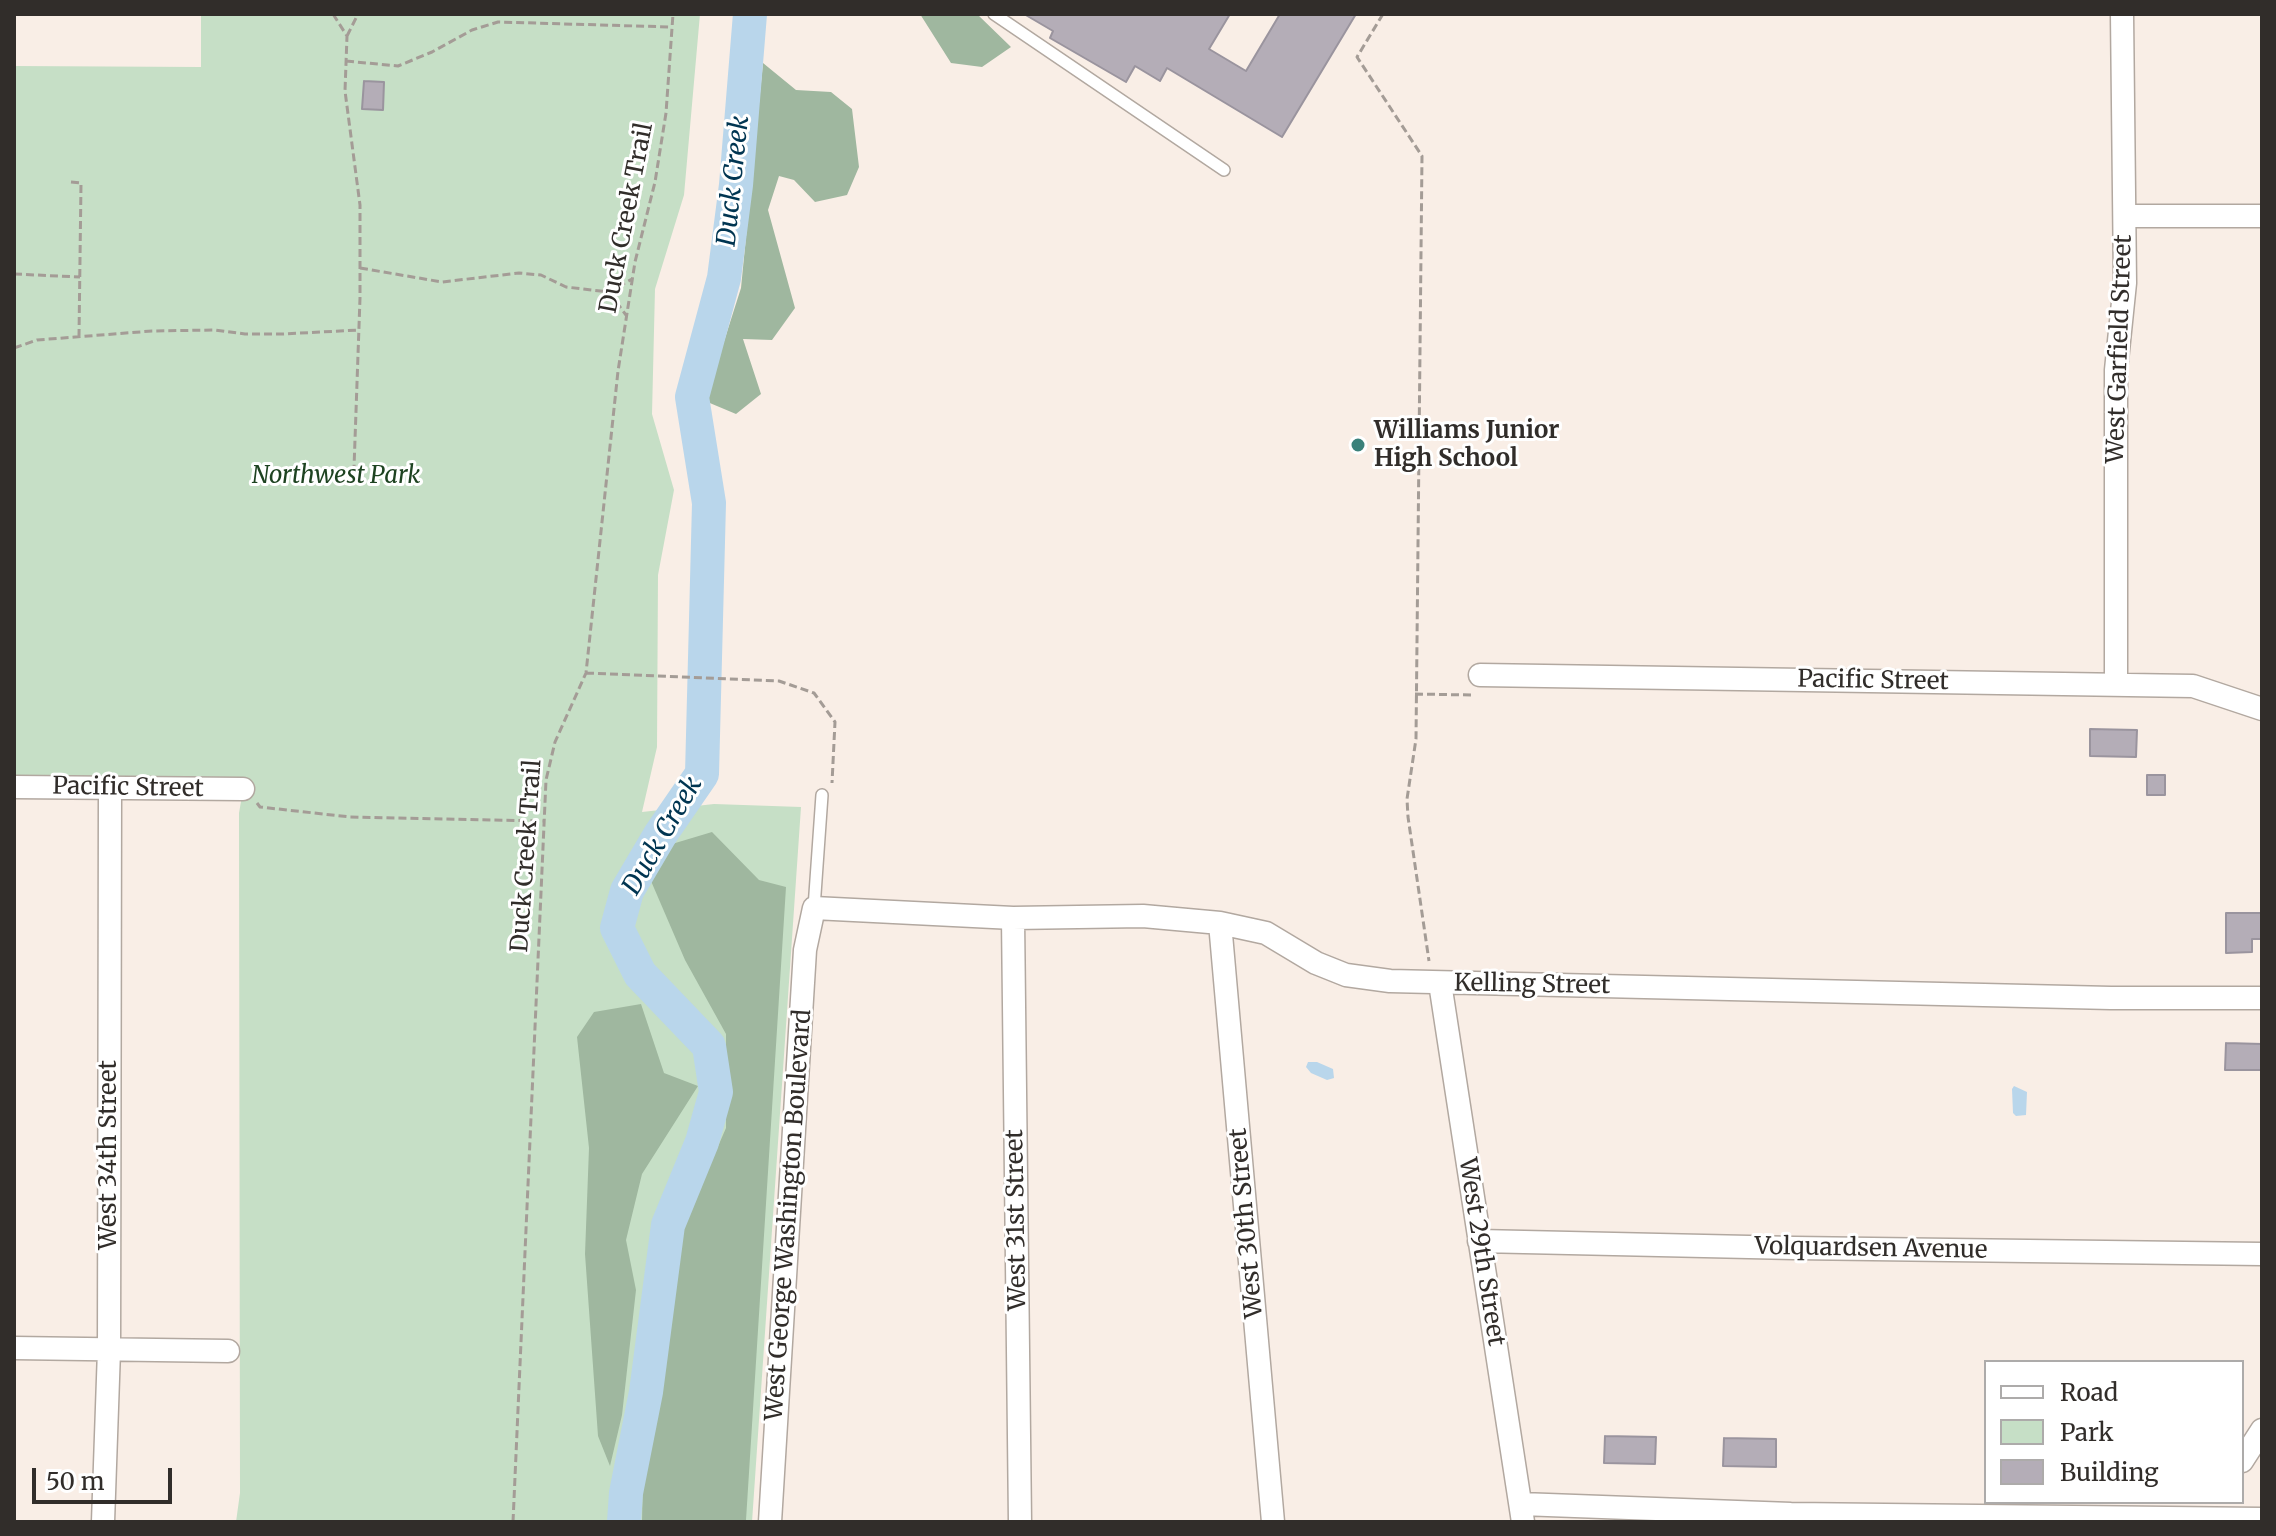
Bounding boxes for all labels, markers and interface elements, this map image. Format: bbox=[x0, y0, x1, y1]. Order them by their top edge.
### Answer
water label: Duck Creek bbox=[712, 114, 756, 248]
street label: Duck Creek Trail bbox=[594, 120, 660, 316]
street label: West Garfield Street bbox=[2102, 234, 2138, 464]
place label: Williams Junior High School bbox=[1374, 417, 1559, 473]
marker: Williams Junior High School bbox=[1349, 436, 1367, 454]
park label: Northwest Park bbox=[252, 462, 420, 490]
street label: Pacific Street bbox=[1797, 665, 1949, 697]
street label: Duck Creek Trail bbox=[506, 759, 548, 953]
water label: Duck Creek bbox=[617, 771, 709, 901]
street label: Pacific Street bbox=[52, 772, 204, 804]
street label: Kelling Street bbox=[1454, 969, 1610, 1001]
street label: West George Washington Boulevard bbox=[760, 1008, 818, 1422]
street label: West 34th Street bbox=[95, 1060, 123, 1250]
street label: West 30th Street bbox=[1224, 1127, 1270, 1319]
street label: West 31st Street bbox=[1001, 1129, 1033, 1311]
street label: West 29th Street bbox=[1452, 1156, 1510, 1348]
street label: Volquardsen Avenue bbox=[1754, 1233, 1988, 1265]
legend bbox=[1984, 1360, 2244, 1504]
text: Road bbox=[2060, 1377, 2118, 1408]
text: Park bbox=[2060, 1417, 2113, 1448]
scale bar bbox=[36, 1452, 176, 1502]
text: Building bbox=[2060, 1457, 2159, 1488]
text: 50 m bbox=[46, 1466, 105, 1497]

